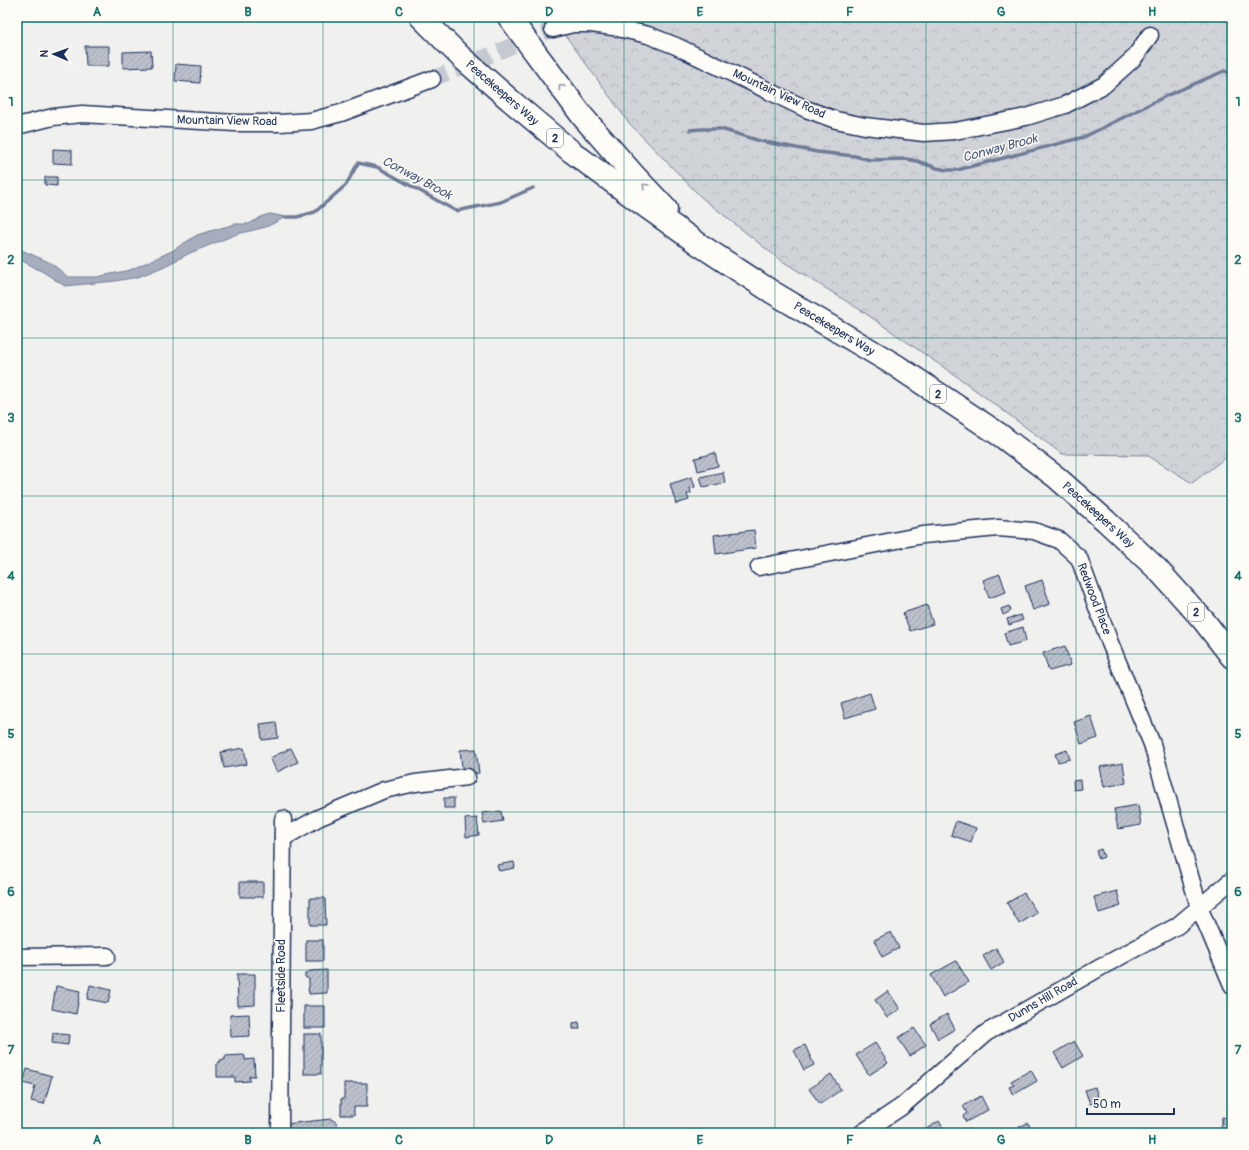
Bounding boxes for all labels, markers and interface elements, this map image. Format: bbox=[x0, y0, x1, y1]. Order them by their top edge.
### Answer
text: A bbox=[93, 4, 102, 20]
text: B bbox=[244, 4, 252, 20]
text: C bbox=[395, 4, 403, 20]
text: D bbox=[545, 4, 553, 20]
text: E bbox=[697, 4, 704, 20]
text: F bbox=[846, 4, 854, 20]
text: G bbox=[997, 4, 1006, 20]
text: H bbox=[1148, 4, 1156, 20]
north arrow bbox=[34, 34, 74, 74]
text: N bbox=[38, 49, 51, 58]
street label: Peacekeepers Way bbox=[462, 57, 542, 129]
street label: Mountain View Road bbox=[730, 66, 828, 122]
one-way arrow bbox=[559, 84, 566, 91]
text: 1 bbox=[8, 94, 14, 110]
text: 1 bbox=[1235, 94, 1241, 110]
street label: Mountain View Road bbox=[177, 113, 277, 129]
road number: 2 bbox=[547, 129, 563, 147]
water label: Conway Brook bbox=[961, 130, 1041, 166]
water label: Conway Brook bbox=[379, 153, 456, 204]
one-way arrow bbox=[642, 183, 649, 191]
text: 2 bbox=[7, 252, 15, 268]
text: 2 bbox=[1234, 252, 1242, 268]
street label: Peacekeepers Way bbox=[791, 299, 877, 359]
road number: 2 bbox=[930, 385, 946, 403]
text: 3 bbox=[7, 410, 15, 426]
text: 3 bbox=[1234, 410, 1242, 426]
street label: Peacekeepers Way bbox=[1059, 479, 1137, 551]
street label: Redwood Place bbox=[1074, 561, 1115, 637]
text: 4 bbox=[7, 568, 15, 584]
text: 4 bbox=[1234, 568, 1242, 584]
road number: 2 bbox=[1188, 603, 1204, 621]
text: 5 bbox=[7, 726, 15, 742]
text: 5 bbox=[1234, 726, 1242, 742]
text: 6 bbox=[7, 884, 15, 900]
text: 6 bbox=[1234, 884, 1242, 900]
street label: Fleetside Road bbox=[274, 939, 289, 1013]
street label: Dunns Hill Road bbox=[1006, 974, 1080, 1026]
text: 7 bbox=[8, 1042, 15, 1058]
text: 7 bbox=[1235, 1042, 1242, 1058]
scale bar bbox=[1087, 1090, 1174, 1116]
text: 50 m bbox=[1093, 1097, 1121, 1112]
text: A bbox=[93, 1132, 102, 1148]
text: B bbox=[244, 1132, 252, 1148]
text: C bbox=[395, 1132, 403, 1148]
text: D bbox=[545, 1132, 553, 1148]
text: E bbox=[697, 1132, 704, 1148]
text: F bbox=[846, 1132, 854, 1148]
text: G bbox=[997, 1132, 1006, 1148]
text: H bbox=[1148, 1132, 1156, 1148]

